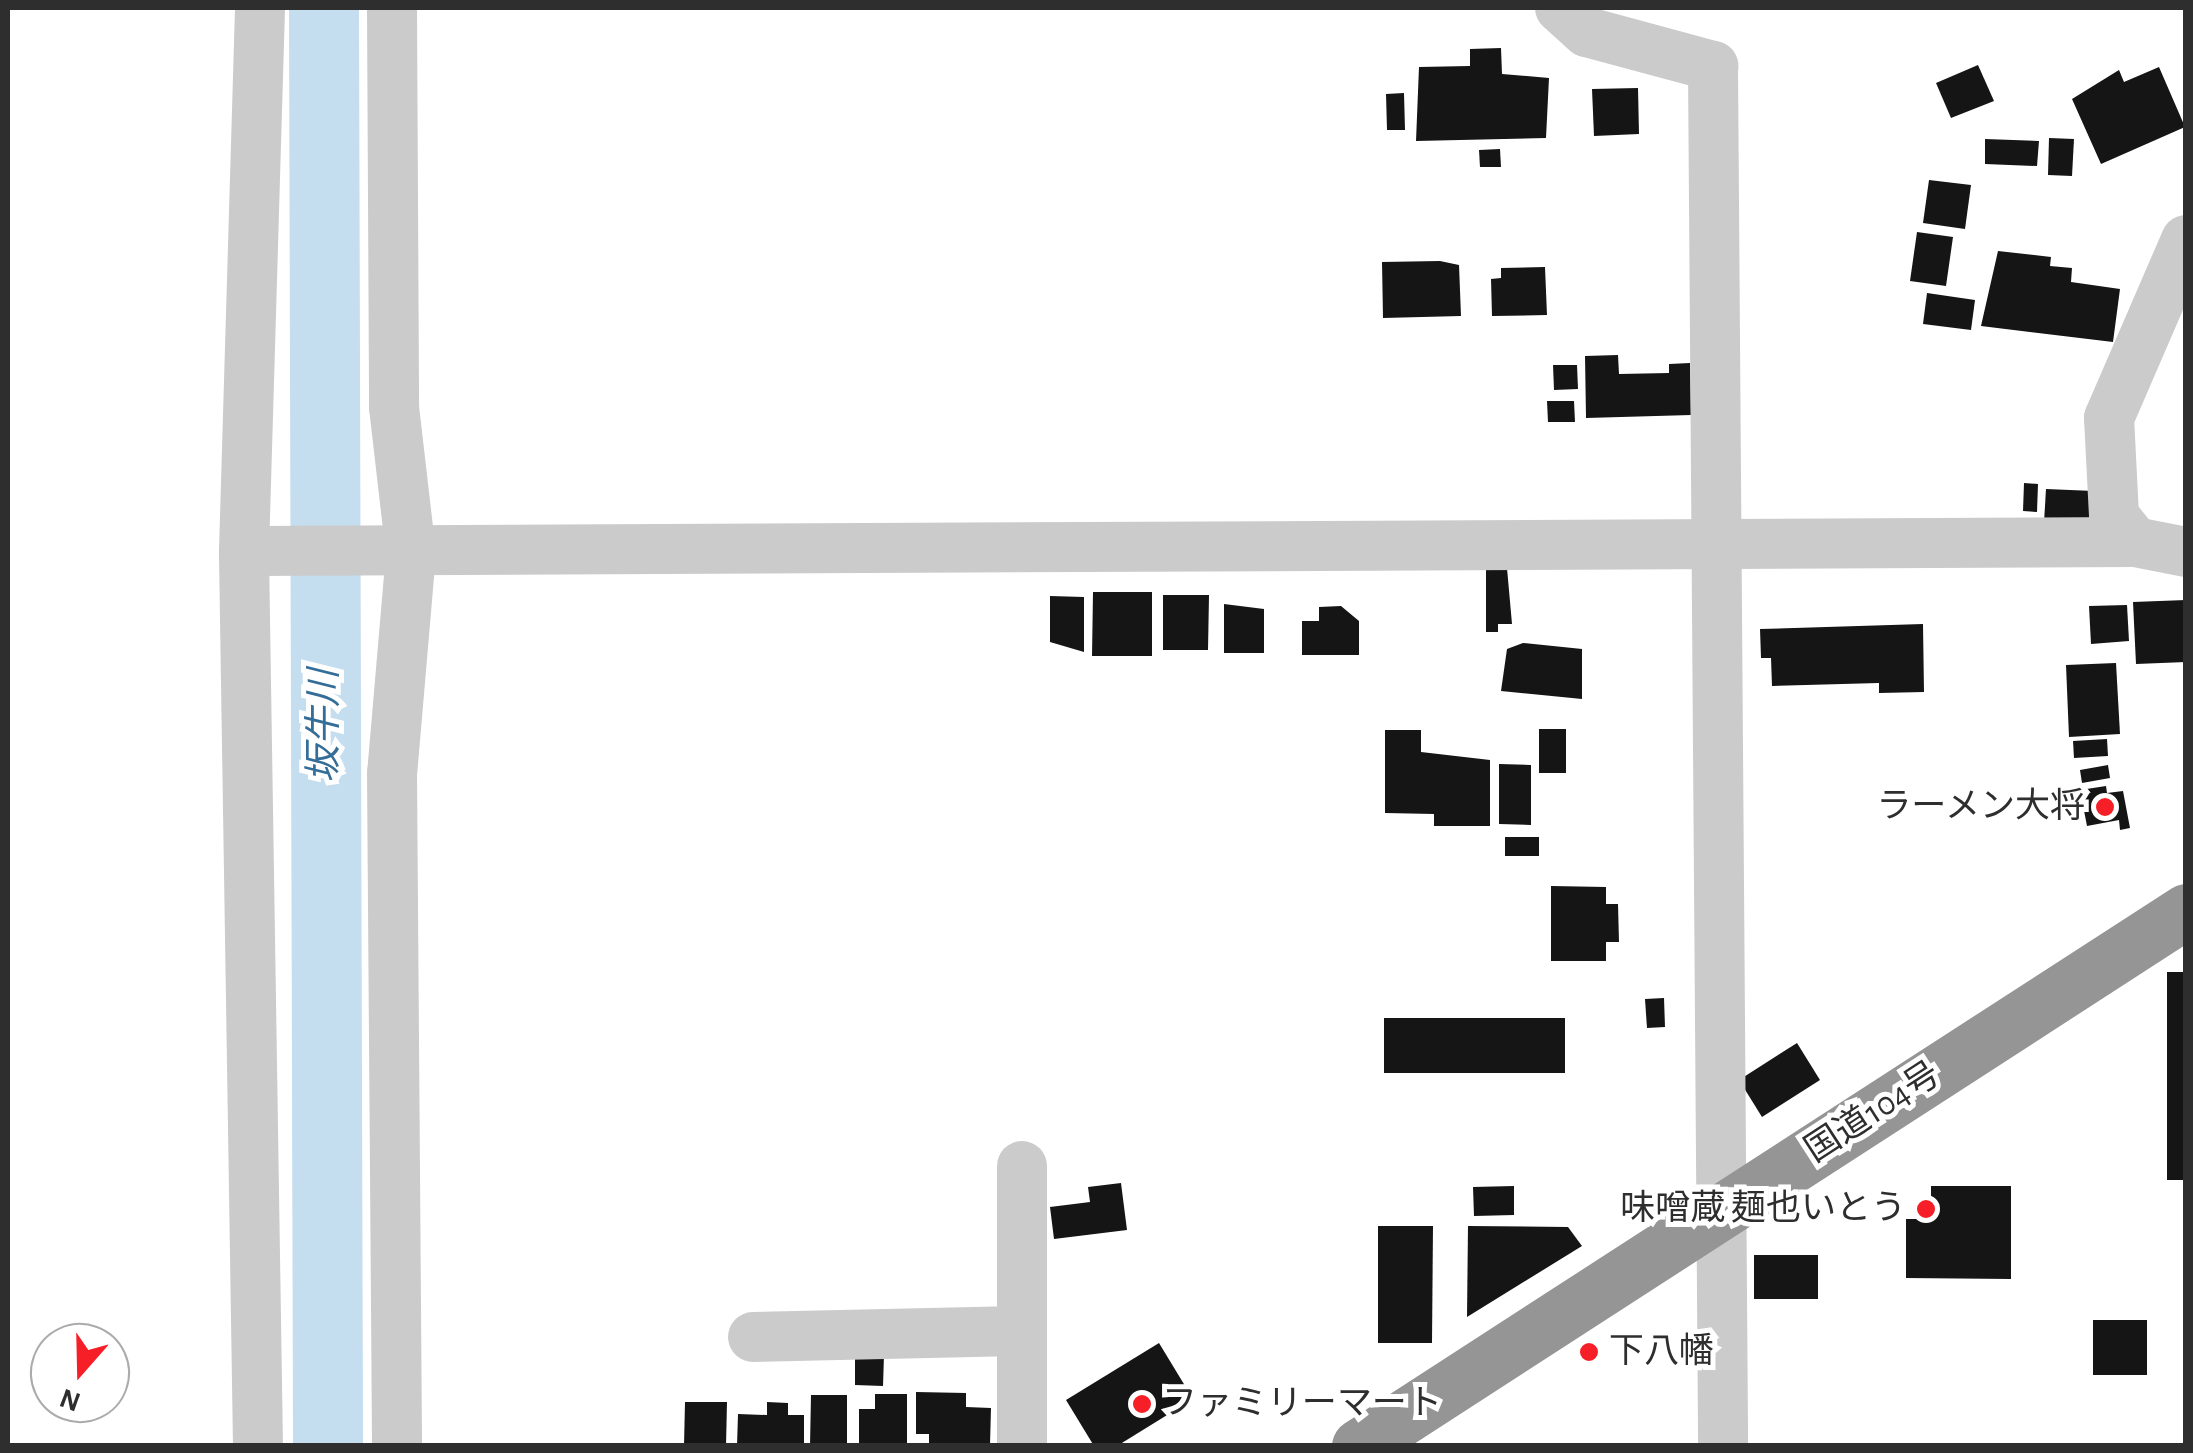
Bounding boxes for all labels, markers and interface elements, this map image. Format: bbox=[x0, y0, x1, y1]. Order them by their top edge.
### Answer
water label: 坂牛川 bbox=[303, 669, 349, 783]
place label: ラーメン大将 bbox=[1875, 786, 2085, 828]
marker: ラーメン大将 bbox=[2094, 796, 2116, 818]
street label: 国道104号 bbox=[1798, 1054, 1948, 1172]
place label: 味噌蔵 麺也いとう bbox=[1620, 1188, 1906, 1230]
marker: 味噌蔵 麺也いとう bbox=[1915, 1198, 1937, 1220]
north arrow bbox=[30, 1323, 130, 1423]
place label: 下八幡 bbox=[1609, 1331, 1714, 1373]
marker: 下八幡 bbox=[1578, 1341, 1600, 1363]
text: N bbox=[56, 1383, 84, 1416]
place label: ファミリーマート bbox=[1162, 1383, 1442, 1425]
marker: ファミリーマート bbox=[1131, 1393, 1153, 1415]

